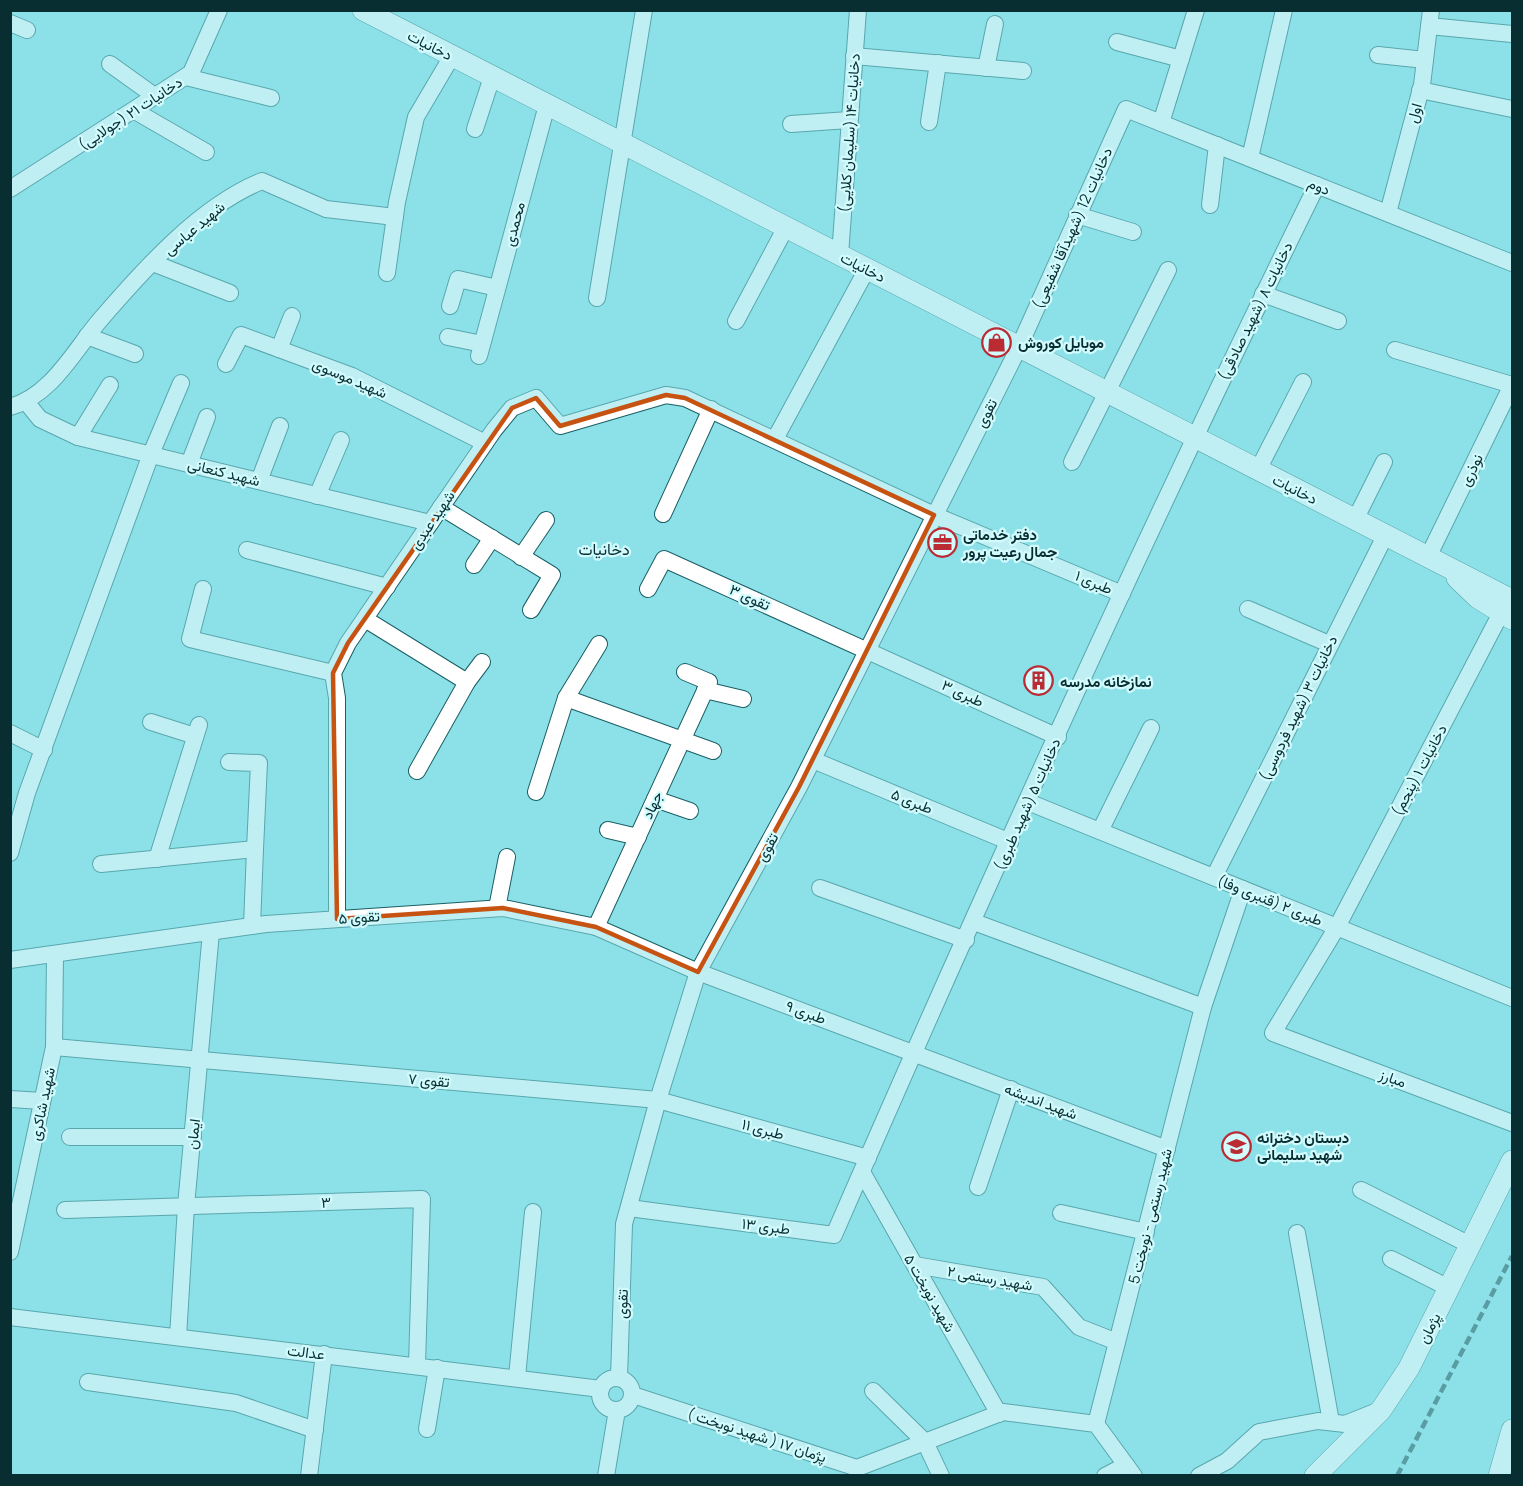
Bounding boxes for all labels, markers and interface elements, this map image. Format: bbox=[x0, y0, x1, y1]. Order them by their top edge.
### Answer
street label: دخانیات bbox=[404, 25, 456, 65]
street label: دخانیات ۱۴ (سلیمان کلایی) bbox=[833, 53, 865, 213]
street label: دخانیات ۲۱ (جولایی) bbox=[74, 71, 186, 155]
street label: اول bbox=[1401, 101, 1427, 125]
street label: دخانیات 12 (شهیدآقا شفیعی) bbox=[1027, 144, 1117, 312]
street label: دوم bbox=[1305, 172, 1333, 200]
street label: شهید عباسی bbox=[159, 196, 229, 260]
street label: محمدی bbox=[498, 199, 530, 249]
street label: دخانیات ۸ (شهید صادقی) bbox=[1212, 238, 1298, 384]
street label: دخانیات bbox=[837, 247, 889, 287]
shop icon: موبایل کوروش bbox=[981, 326, 1013, 358]
place label: موبایل کوروش bbox=[1018, 332, 1104, 353]
street label: شهید موسوی bbox=[309, 353, 391, 403]
street label: تقوی bbox=[970, 395, 1002, 431]
street label: نوذری bbox=[1454, 450, 1488, 490]
street label: شهید کنعانی bbox=[186, 453, 263, 491]
street label: دخانیات bbox=[1269, 469, 1321, 509]
street label: شهید عبدی bbox=[404, 486, 460, 554]
place label: دفتر خدماتی جمال رعیت پرور bbox=[962, 524, 1057, 562]
office icon: دفتر خدماتی جمال رعیت پرور bbox=[926, 527, 958, 559]
district label: دخانیات bbox=[578, 538, 630, 560]
street label: طبری ۱ bbox=[1072, 565, 1116, 599]
street label: تقوی ۳ bbox=[726, 579, 774, 615]
street label: دخانیات ۳ (شهید فردوسی) bbox=[1254, 632, 1342, 784]
building icon: نمازخانه مدرسه bbox=[1023, 665, 1055, 697]
place label: نمازخانه مدرسه bbox=[1060, 671, 1152, 692]
street label: طبری ۳ bbox=[939, 674, 988, 712]
street label: دخانیات ۱ (پنجم) bbox=[1386, 721, 1452, 819]
street label: دخانیات ۵ (شهید طبری) bbox=[988, 735, 1066, 873]
street label: طبری ۵ bbox=[888, 783, 936, 819]
street label: جهاد bbox=[636, 788, 668, 822]
street label: تقوی bbox=[751, 829, 783, 865]
street label: طبری ۲ (قنبری وفا) bbox=[1214, 869, 1326, 931]
street label: تقوی ۵ bbox=[338, 905, 380, 929]
street label: طبری ۹ bbox=[783, 995, 829, 1029]
street label: مبارز bbox=[1376, 1063, 1409, 1093]
street label: شهید شاکری bbox=[24, 1065, 60, 1143]
street label: تقوی ۷ bbox=[407, 1068, 451, 1092]
street label: شهید اندیشه bbox=[1001, 1077, 1081, 1125]
street label: طبری ۱۱ bbox=[739, 1113, 787, 1145]
street label: ایمان bbox=[181, 1118, 205, 1150]
place label: دبستان دخترانه شهید سلیمانی bbox=[1257, 1127, 1349, 1165]
school or university icon: دبستان دخترانه شهید سلیمانی bbox=[1220, 1130, 1252, 1162]
street label: شهید رستمی - نوبخت 5 bbox=[1123, 1146, 1177, 1286]
street label: ۳ bbox=[321, 1191, 331, 1213]
street label: طبری ۱۳ bbox=[741, 1213, 792, 1239]
street label: شهید نوبخت ۵ bbox=[899, 1250, 961, 1336]
street label: شهید رستمی ۲ bbox=[946, 1260, 1034, 1296]
street label: تقوی bbox=[611, 1289, 633, 1319]
street label: پژمان bbox=[1413, 1309, 1445, 1347]
street label: عدالت bbox=[286, 1339, 326, 1365]
street label: پژمان ۱۷ ( شهید نوبخت ) bbox=[685, 1403, 829, 1467]

